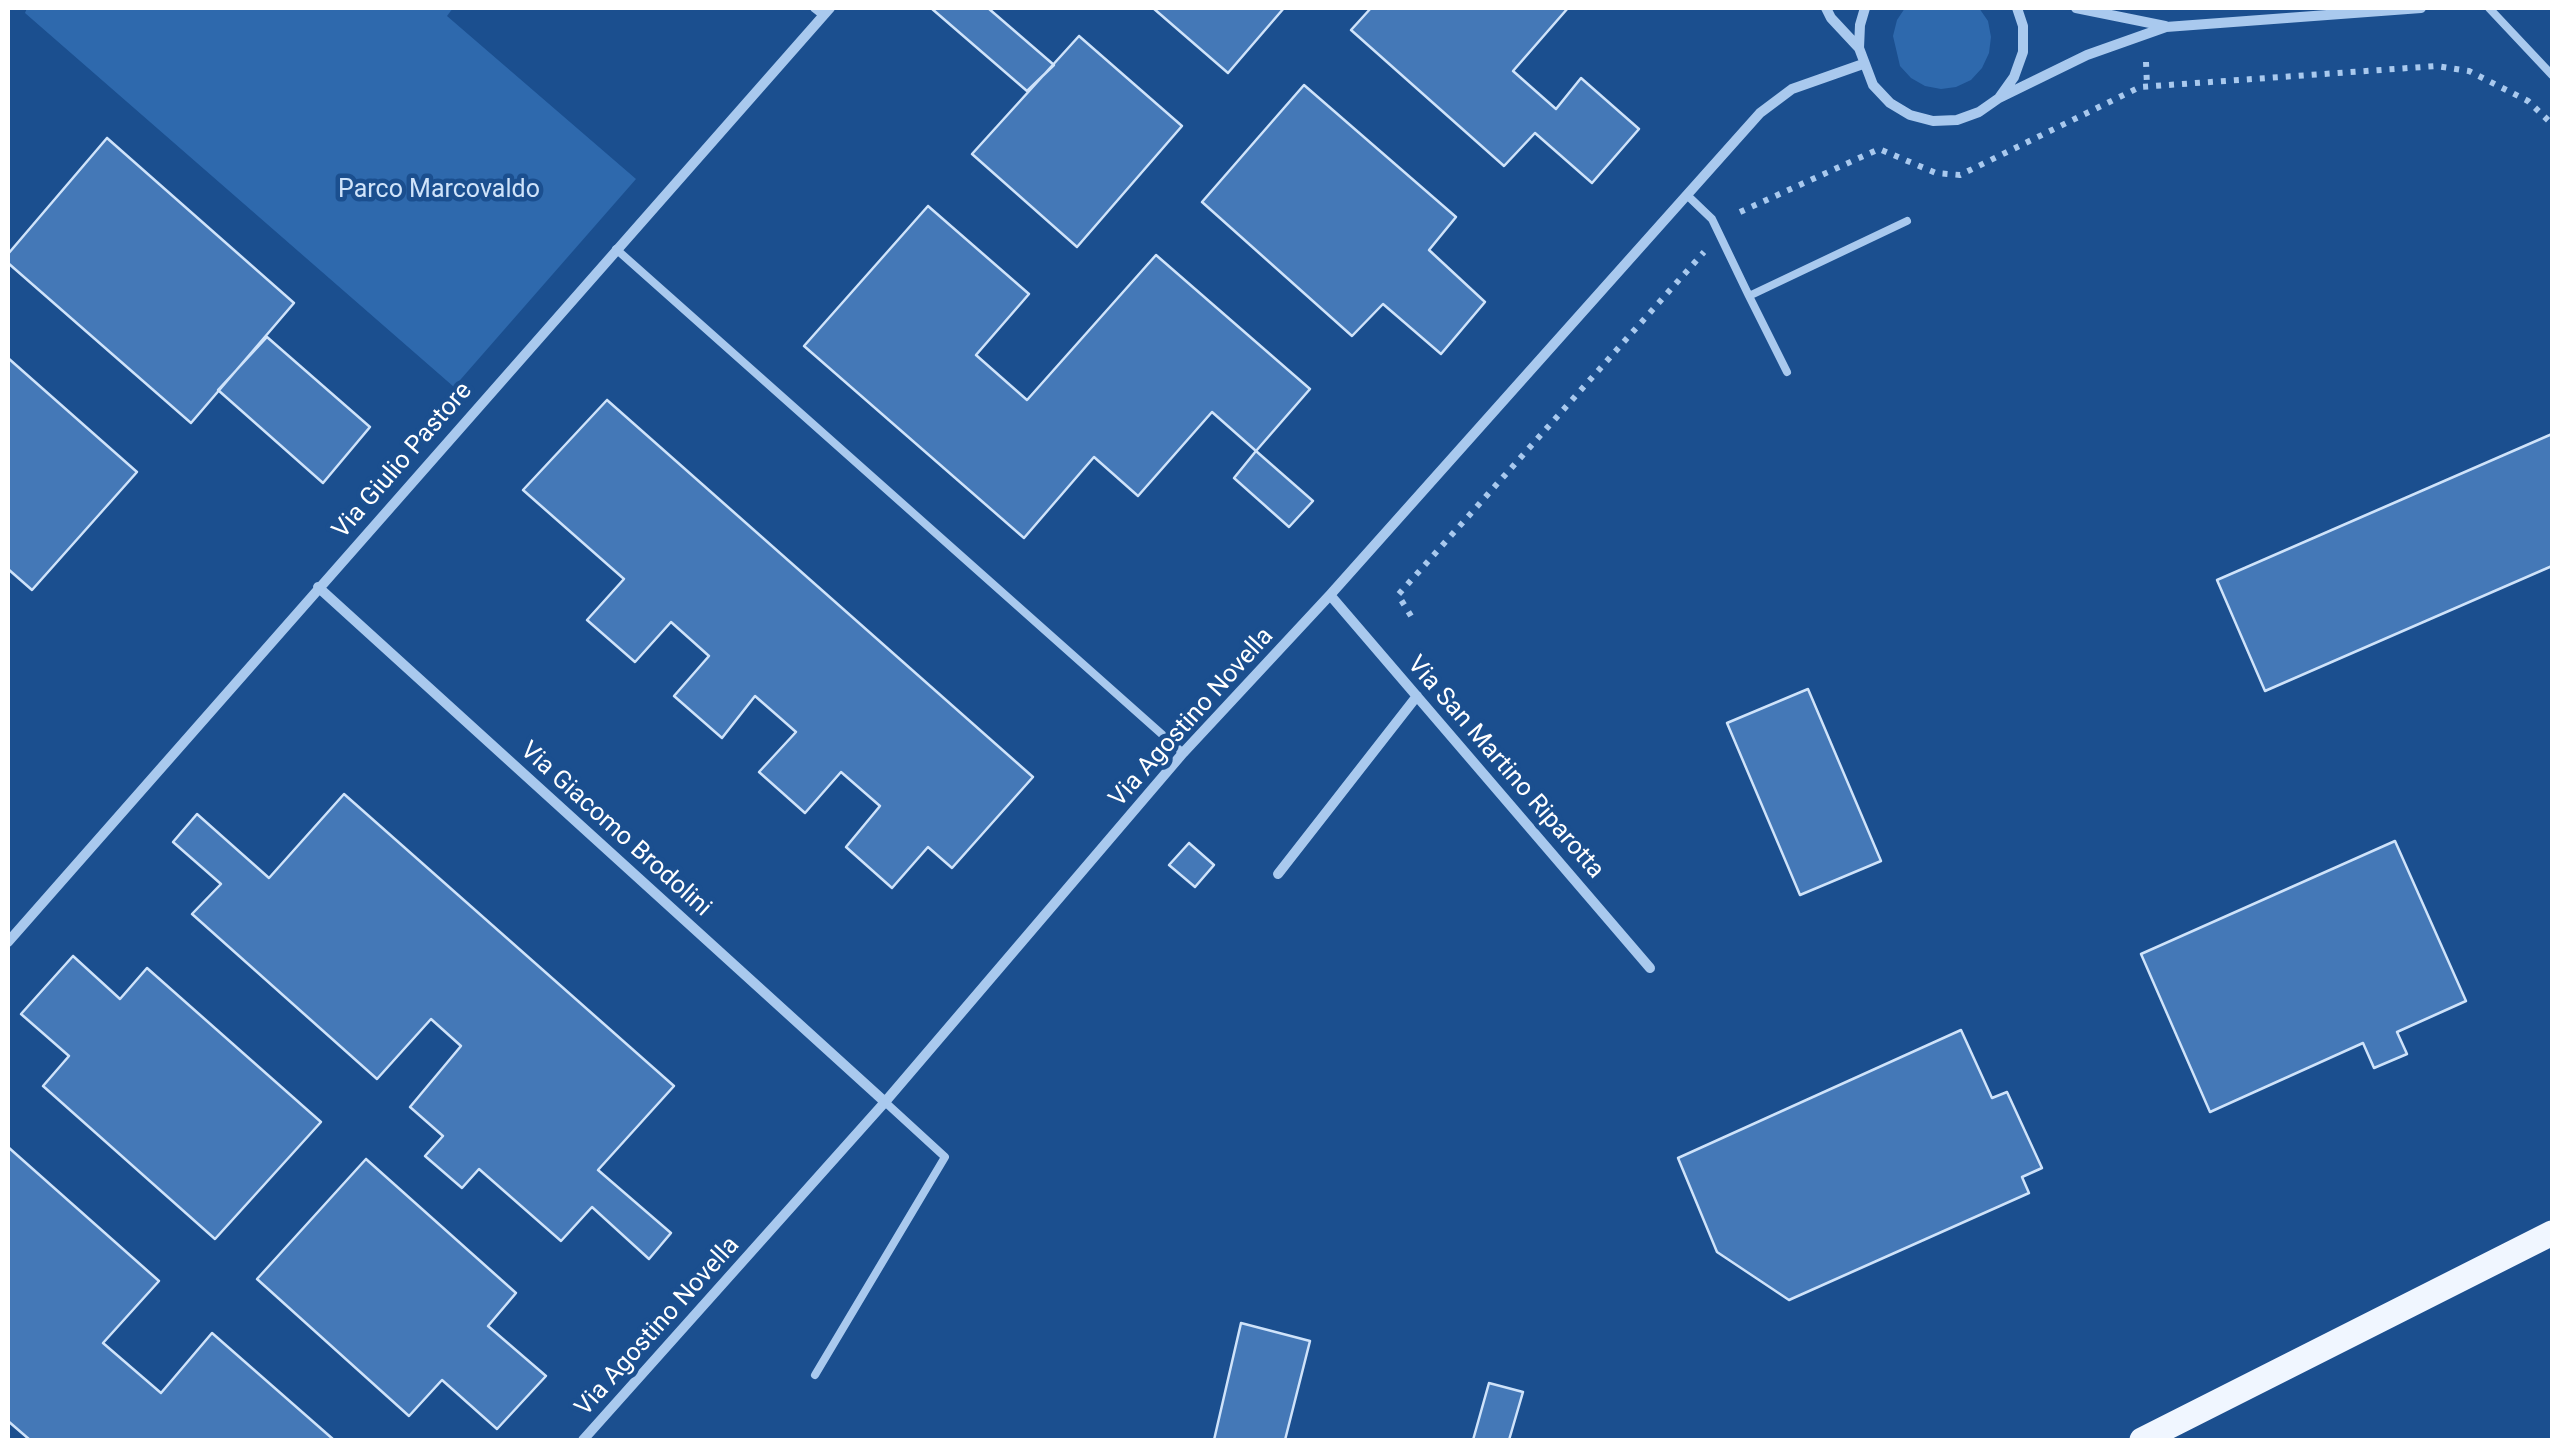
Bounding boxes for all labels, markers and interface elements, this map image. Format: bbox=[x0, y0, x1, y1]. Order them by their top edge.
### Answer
park label: Parco Marcovaldo bbox=[338, 176, 540, 206]
street label: Via Giulio Pastore bbox=[327, 377, 479, 545]
street label: Via Agostino Novella bbox=[1104, 622, 1280, 814]
street label: Via San Martino Riparotta bbox=[1400, 651, 1610, 885]
street label: Via Giacomo Brodolini bbox=[513, 736, 717, 924]
street label: Via Agostino Novella bbox=[570, 1231, 746, 1423]

